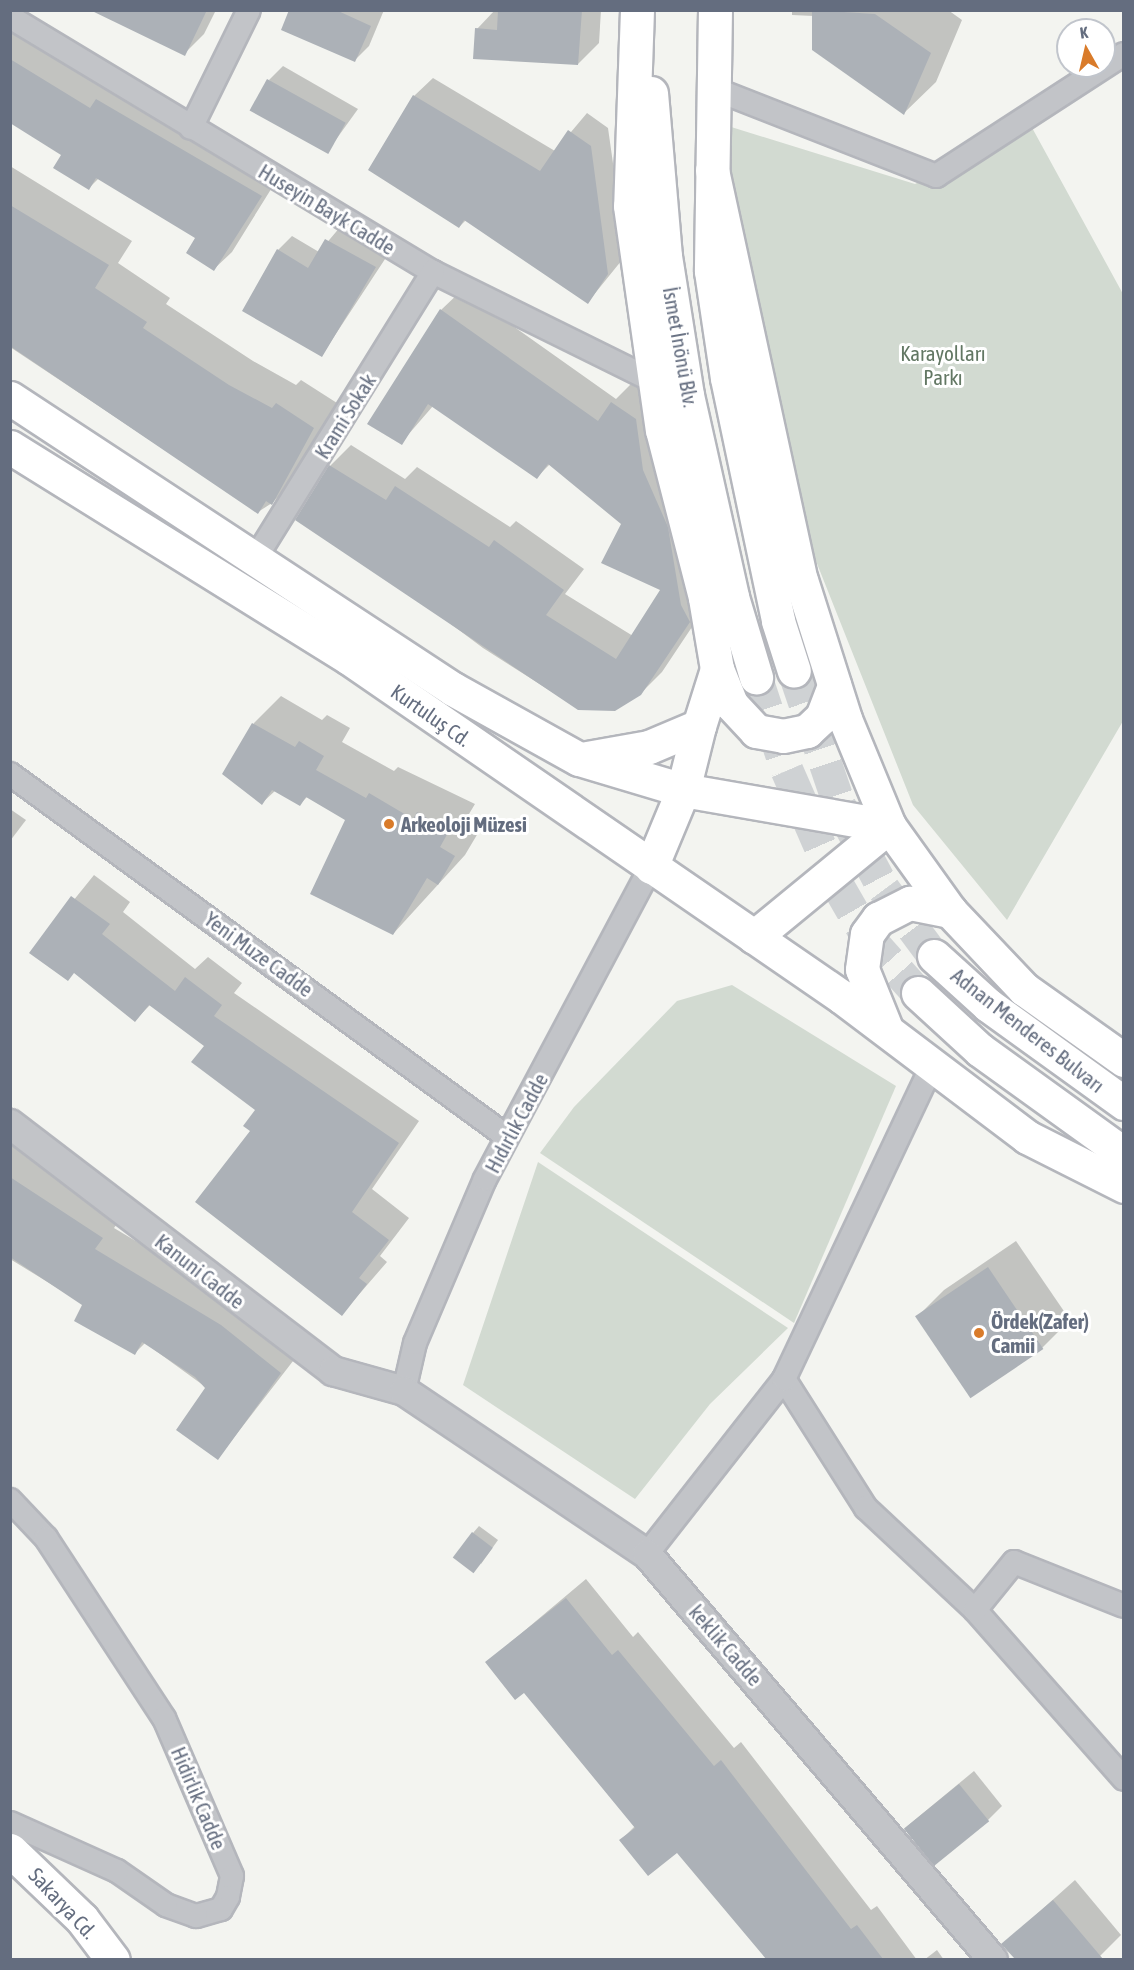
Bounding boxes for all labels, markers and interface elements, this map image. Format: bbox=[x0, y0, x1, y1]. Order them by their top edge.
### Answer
north arrow bbox=[1056, 18, 1116, 78]
text: K bbox=[1079, 23, 1089, 42]
street label: Huseyin Bayk Cadde bbox=[254, 158, 400, 260]
street label: İsmet İnönü Blv. bbox=[658, 285, 704, 409]
park label: Karayolları Parkı bbox=[900, 340, 986, 390]
street label: Krami Sokak bbox=[309, 369, 381, 463]
street label: Kurtuluş Cd. bbox=[386, 678, 476, 752]
place label: Arkeoloji Müzesi bbox=[401, 811, 527, 837]
marker: Arkeoloji Müzesi bbox=[382, 817, 396, 831]
street label: Yeni Muze Cadde bbox=[200, 906, 318, 1002]
street label: Adnan Menderes Bulvarı bbox=[946, 962, 1110, 1098]
street label: Hıdırlık Cadde bbox=[479, 1069, 553, 1177]
street label: Kanuni Cadde bbox=[150, 1228, 250, 1314]
place label: Ördek(Zafer) Camii bbox=[991, 1308, 1089, 1358]
marker: Ördek(Zafer) Camii bbox=[972, 1326, 986, 1340]
street label: keklik Cadde bbox=[684, 1599, 768, 1691]
street label: Hidirlik Cadde bbox=[166, 1743, 232, 1853]
street label: Sakarya Cd. bbox=[24, 1862, 102, 1944]

